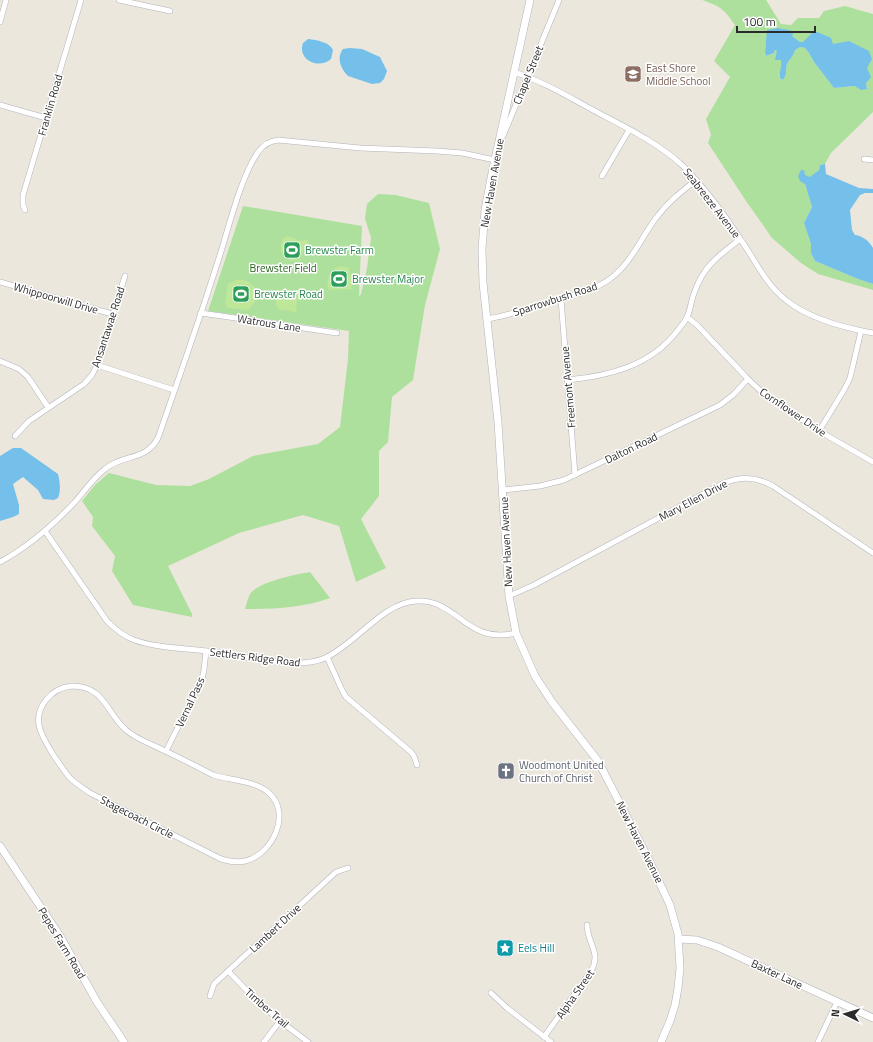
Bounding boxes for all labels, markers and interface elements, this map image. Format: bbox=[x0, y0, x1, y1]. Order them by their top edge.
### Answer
scale bar bbox=[737, 8, 815, 34]
text: 100 m bbox=[743, 12, 776, 31]
street label: Chapel Street bbox=[509, 43, 547, 107]
place label: East Shore Middle School bbox=[646, 60, 711, 89]
school or university icon: East Shore Middle School bbox=[623, 64, 643, 84]
street label: Franklin Road bbox=[34, 72, 66, 138]
street label: New Haven Avenue bbox=[476, 137, 508, 229]
street label: Seabreeze Avenue bbox=[680, 165, 745, 242]
sports icon: Brewster Farm bbox=[282, 240, 302, 260]
place label: Brewster Farm bbox=[305, 242, 374, 258]
park label: Brewster Field bbox=[249, 260, 317, 276]
sports icon: Brewster Major bbox=[329, 269, 349, 289]
place label: Brewster Major bbox=[352, 271, 424, 287]
street label: Whippoorwill Drive bbox=[12, 278, 101, 318]
street label: Sparrowbush Road bbox=[511, 278, 599, 320]
street label: Ansantawae Road bbox=[87, 284, 129, 369]
sports icon: Brewster Road bbox=[231, 284, 251, 304]
place label: Brewster Road bbox=[254, 286, 323, 302]
street label: Watrous Lane bbox=[236, 310, 302, 336]
street label: Freemont Avenue bbox=[556, 345, 580, 429]
street label: Cornflower Drive bbox=[756, 384, 830, 441]
street label: Dalton Road bbox=[602, 428, 660, 468]
street label: Mary Ellen Drive bbox=[656, 475, 730, 525]
street label: New Haven Avenue bbox=[496, 496, 516, 587]
street label: Settlers Ridge Road bbox=[209, 644, 301, 671]
street label: Vernal Pass bbox=[171, 674, 209, 730]
place label: Woodmont United Church of Christ bbox=[519, 757, 604, 786]
church icon: Woodmont United Church of Christ bbox=[496, 761, 516, 781]
street label: Stagecoach Circle bbox=[97, 792, 177, 843]
street label: New Haven Avenue bbox=[612, 798, 668, 886]
street label: Lambert Drive bbox=[246, 900, 305, 956]
street label: Pepes Farm Road bbox=[34, 904, 90, 982]
place icon: Eels Hill bbox=[495, 938, 515, 958]
place label: Eels Hill bbox=[518, 940, 555, 956]
street label: Baxter Lane bbox=[749, 955, 806, 993]
street label: Alpha Street bbox=[552, 966, 598, 1022]
street label: Timber Trail bbox=[241, 984, 293, 1032]
north arrow bbox=[825, 994, 865, 1034]
text: N bbox=[827, 1009, 843, 1018]

